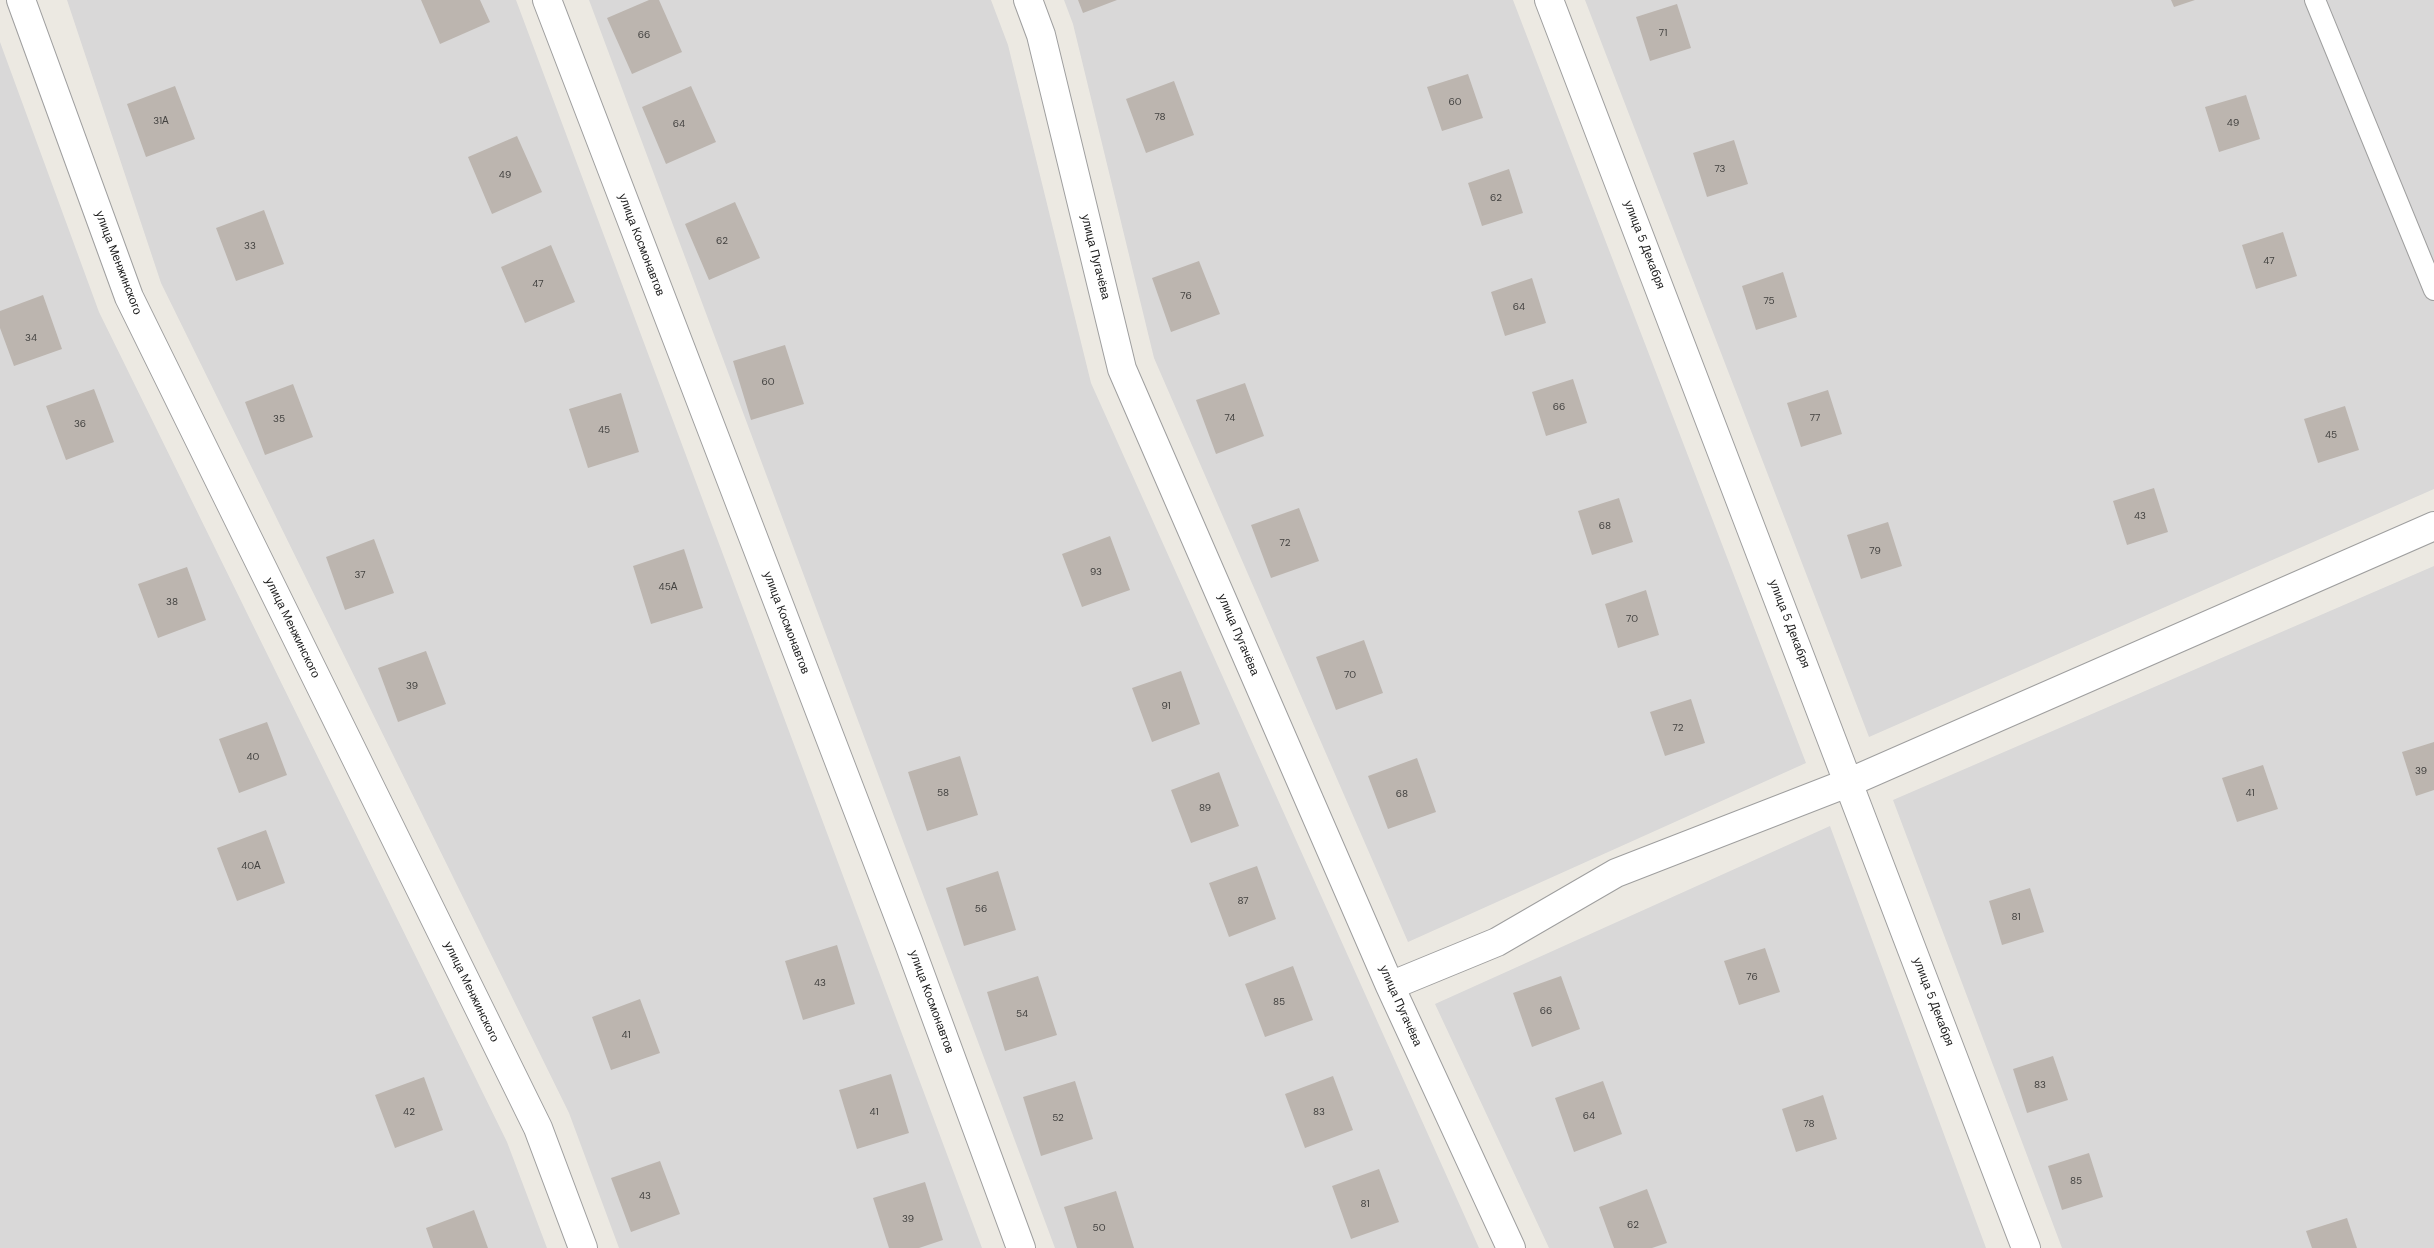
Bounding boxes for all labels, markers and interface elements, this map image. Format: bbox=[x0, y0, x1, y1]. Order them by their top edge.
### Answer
house number: 71 bbox=[1659, 27, 1667, 39]
house number: 66 bbox=[638, 29, 650, 41]
house number: 60 bbox=[1448, 96, 1462, 108]
house number: 78 bbox=[1154, 111, 1166, 123]
house number: 31А bbox=[153, 115, 169, 127]
house number: 49 bbox=[2227, 117, 2239, 129]
house number: 64 bbox=[673, 118, 685, 130]
house number: 73 bbox=[1715, 163, 1725, 175]
house number: 49 bbox=[499, 169, 511, 181]
street label: улица Космонавтов bbox=[615, 192, 667, 298]
house number: 62 bbox=[1490, 192, 1502, 204]
street label: улица 5 Декабря bbox=[1621, 199, 1667, 291]
street label: улица Менжинского bbox=[92, 209, 144, 317]
street label: улица Пугачёва bbox=[1077, 213, 1113, 301]
house number: 62 bbox=[716, 235, 728, 247]
house number: 33 bbox=[244, 240, 256, 252]
house number: 47 bbox=[2263, 255, 2275, 267]
house number: 47 bbox=[532, 278, 544, 290]
house number: 76 bbox=[1180, 290, 1192, 302]
house number: 75 bbox=[1763, 295, 1775, 307]
house number: 64 bbox=[1513, 301, 1525, 313]
house number: 34 bbox=[25, 332, 37, 344]
house number: 60 bbox=[761, 376, 775, 388]
house number: 66 bbox=[1553, 401, 1565, 413]
house number: 74 bbox=[1225, 412, 1235, 424]
house number: 77 bbox=[1810, 412, 1820, 424]
house number: 35 bbox=[273, 413, 285, 425]
house number: 36 bbox=[74, 418, 86, 430]
house number: 45 bbox=[598, 424, 610, 436]
house number: 45 bbox=[2325, 429, 2337, 441]
house number: 43 bbox=[2134, 510, 2146, 522]
house number: 68 bbox=[1599, 520, 1611, 532]
house number: 72 bbox=[1280, 537, 1290, 549]
house number: 79 bbox=[1869, 545, 1881, 557]
house number: 93 bbox=[1090, 566, 1102, 578]
house number: 37 bbox=[354, 569, 366, 581]
street label: улица Космонавтов bbox=[760, 570, 812, 676]
street label: улица Менжинского bbox=[261, 575, 323, 681]
street label: улица 5 Декабря bbox=[1766, 578, 1812, 670]
house number: 45А bbox=[659, 581, 677, 593]
street label: улица Пугачёва bbox=[1214, 592, 1262, 678]
house number: 38 bbox=[166, 596, 178, 608]
house number: 70 bbox=[1626, 613, 1638, 625]
house number: 70 bbox=[1344, 669, 1356, 681]
house number: 39 bbox=[406, 680, 418, 692]
house number: 91 bbox=[1161, 700, 1171, 712]
house number: 72 bbox=[1673, 722, 1683, 734]
house number: 40 bbox=[247, 751, 259, 763]
house number: 39 bbox=[2415, 765, 2427, 777]
house number: 58 bbox=[937, 787, 949, 799]
house number: 41 bbox=[2245, 787, 2255, 799]
house number: 68 bbox=[1396, 788, 1408, 800]
house number: 89 bbox=[1199, 802, 1211, 814]
house number: 40А bbox=[241, 860, 261, 872]
house number: 87 bbox=[1237, 895, 1249, 907]
house number: 56 bbox=[975, 903, 987, 915]
house number: 81 bbox=[2012, 911, 2020, 923]
street label: улица Менжинского bbox=[440, 939, 502, 1045]
street label: улица Космонавтов bbox=[906, 949, 956, 1055]
street label: улица 5 Декабря bbox=[1910, 956, 1956, 1048]
street label: улица Пугачёва bbox=[1376, 963, 1424, 1049]
house number: 76 bbox=[1746, 971, 1758, 983]
house number: 43 bbox=[814, 977, 826, 989]
house number: 85 bbox=[1273, 996, 1285, 1008]
house number: 66 bbox=[1540, 1005, 1552, 1017]
house number: 54 bbox=[1016, 1008, 1028, 1020]
house number: 41 bbox=[621, 1029, 631, 1041]
house number: 83 bbox=[2034, 1079, 2046, 1091]
house number: 42 bbox=[403, 1106, 415, 1118]
house number: 41 bbox=[869, 1106, 879, 1118]
house number: 83 bbox=[1313, 1106, 1325, 1118]
house number: 64 bbox=[1583, 1110, 1595, 1122]
house number: 52 bbox=[1052, 1112, 1064, 1124]
house number: 78 bbox=[1803, 1118, 1815, 1130]
house number: 85 bbox=[2070, 1175, 2082, 1187]
house number: 43 bbox=[639, 1190, 651, 1202]
house number: 81 bbox=[1361, 1198, 1369, 1210]
house number: 39 bbox=[902, 1213, 914, 1225]
house number: 62 bbox=[1627, 1219, 1639, 1231]
house number: 50 bbox=[1093, 1222, 1105, 1234]

